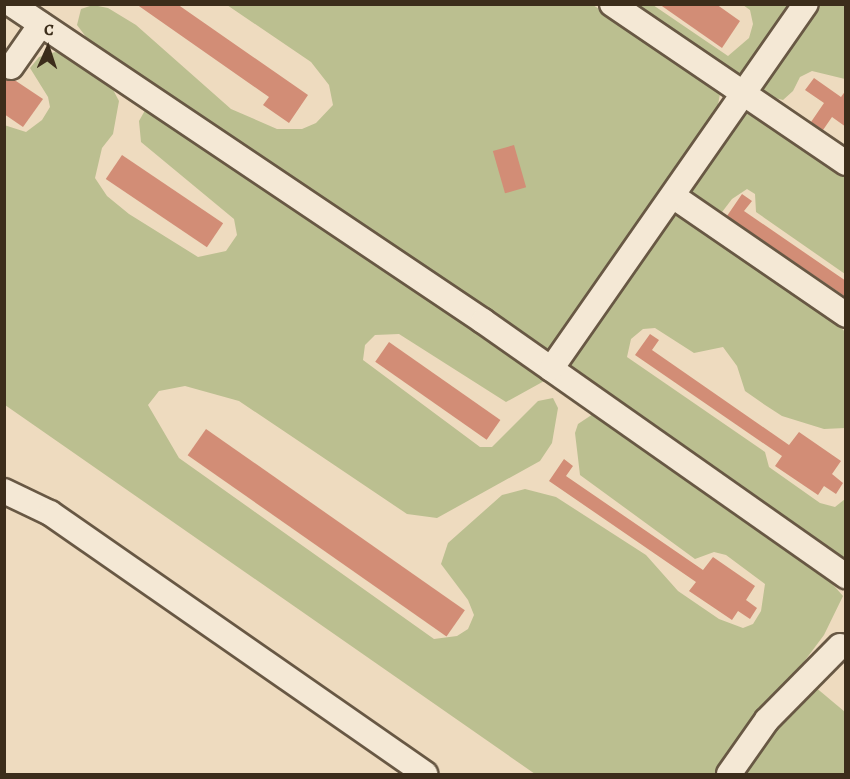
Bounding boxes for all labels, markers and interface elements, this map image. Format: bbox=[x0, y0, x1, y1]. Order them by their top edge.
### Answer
north arrow bbox=[18, 18, 78, 78]
text: С bbox=[43, 19, 54, 41]

